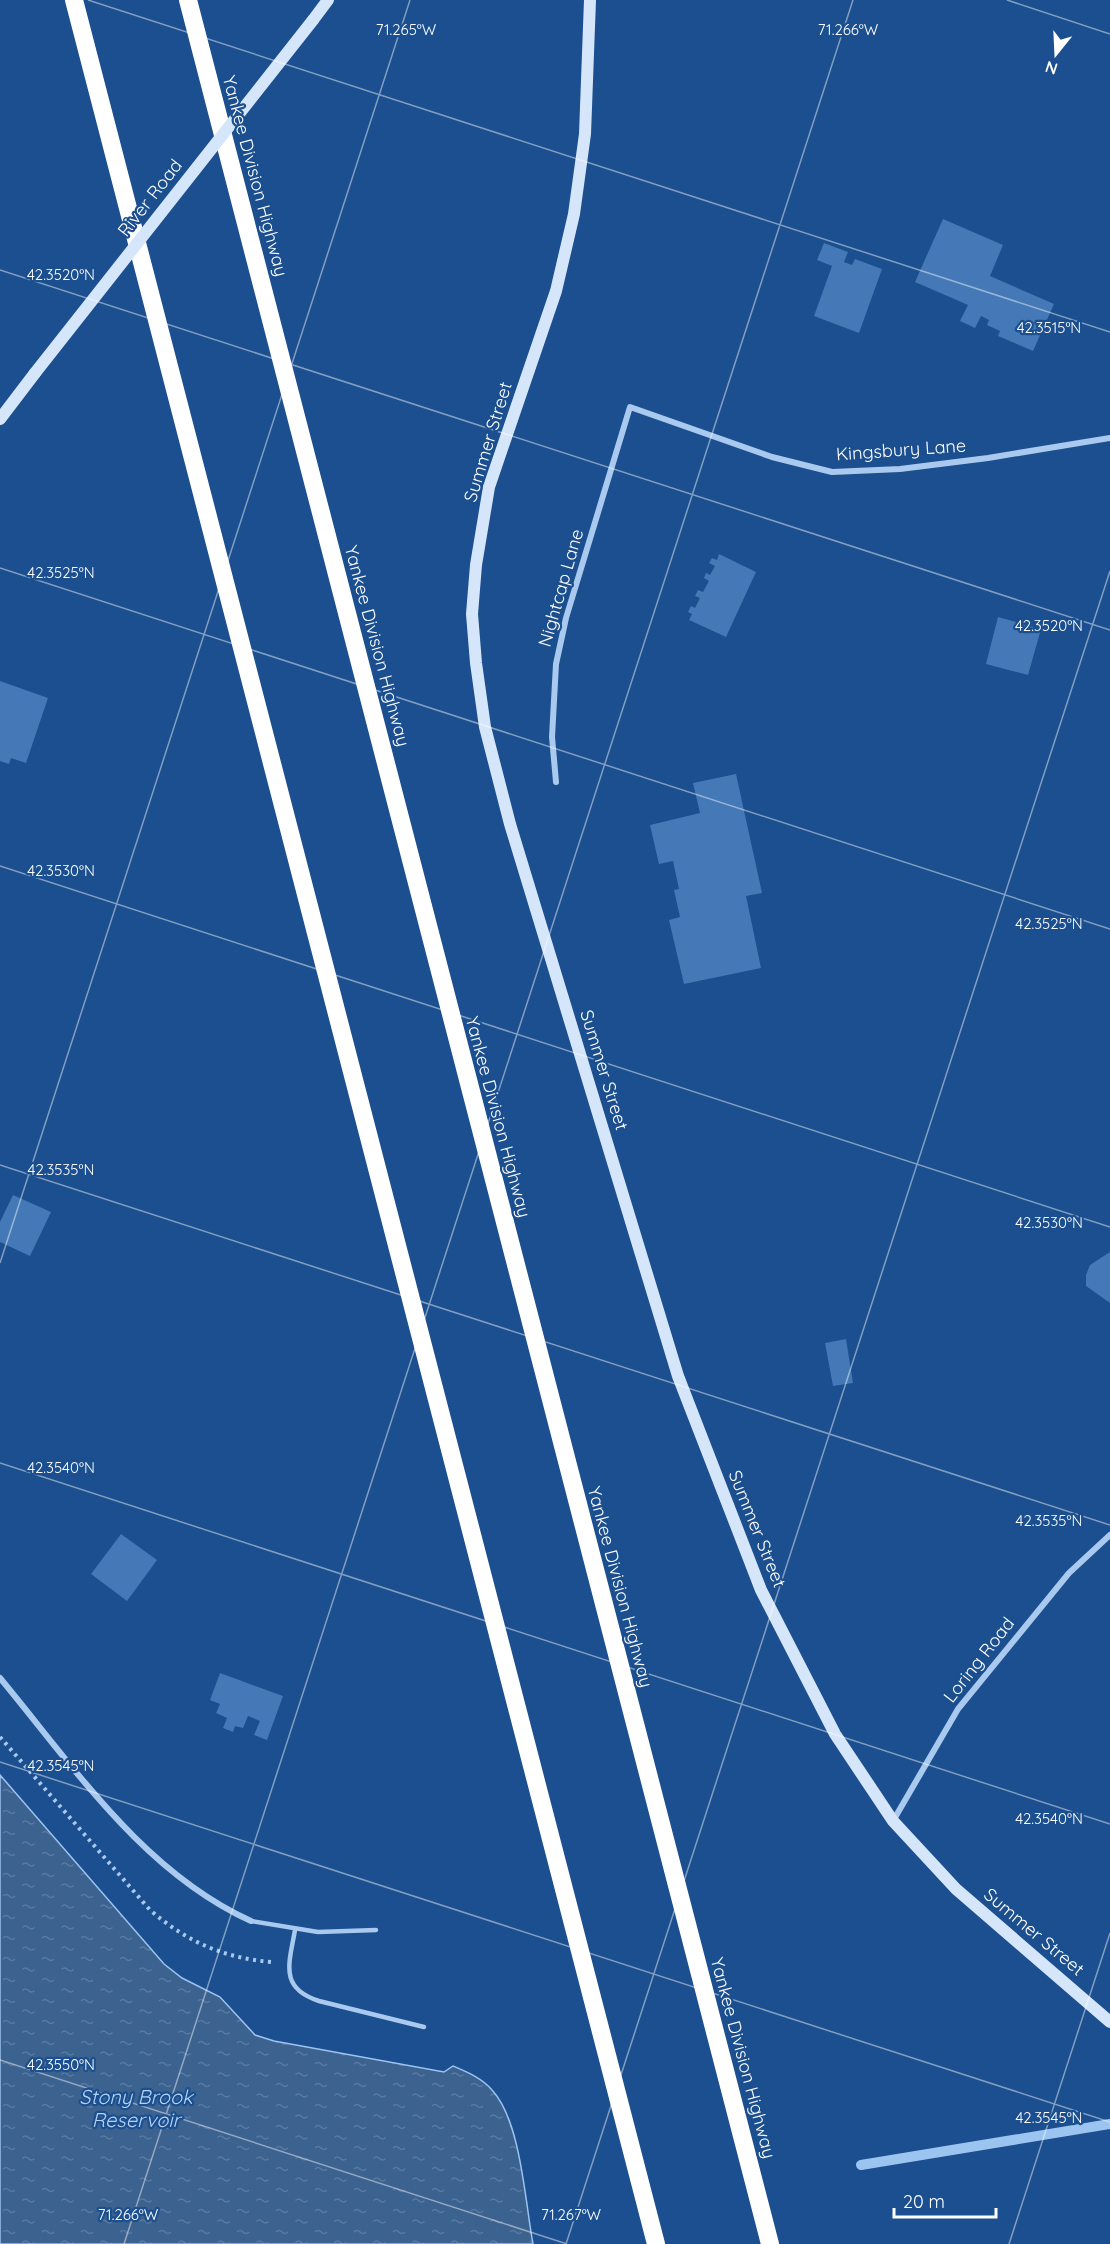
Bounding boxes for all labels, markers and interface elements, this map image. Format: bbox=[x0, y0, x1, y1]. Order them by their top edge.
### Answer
text: 71.265°W bbox=[376, 20, 437, 39]
text: 71.266°W bbox=[818, 20, 879, 39]
north arrow bbox=[1026, 24, 1086, 84]
text: N bbox=[1043, 57, 1060, 80]
street label: Yankee Division Highway bbox=[218, 73, 293, 279]
street label: River Road bbox=[112, 154, 187, 241]
text: 42.3520°N bbox=[27, 265, 95, 284]
text: 42.3515°N bbox=[1017, 318, 1081, 337]
street label: Summer Street bbox=[458, 379, 517, 505]
street label: Kingsbury Lane bbox=[835, 433, 967, 466]
street label: Nightcap Lane bbox=[533, 526, 588, 649]
street label: Yankee Division Highway bbox=[340, 543, 415, 749]
text: 42.3525°N bbox=[27, 563, 95, 582]
text: 42.3520°N bbox=[1015, 616, 1083, 635]
text: 42.3530°N bbox=[27, 861, 95, 880]
text: 42.3525°N bbox=[1015, 914, 1083, 933]
street label: Summer Street bbox=[575, 1007, 634, 1133]
street label: Yankee Division Highway bbox=[461, 1014, 536, 1220]
text: 42.3535°N bbox=[28, 1160, 94, 1179]
text: 42.3530°N bbox=[1015, 1213, 1083, 1232]
text: 42.3540°N bbox=[27, 1458, 95, 1477]
street label: Summer Street bbox=[723, 1467, 791, 1591]
street label: Yankee Division Highway bbox=[583, 1484, 658, 1690]
text: 42.3535°N bbox=[1016, 1511, 1082, 1530]
street label: Loring Road bbox=[938, 1612, 1019, 1707]
text: 42.3545°N bbox=[27, 1756, 95, 1775]
text: 42.3540°N bbox=[1015, 1809, 1083, 1828]
street label: Summer Street bbox=[979, 1883, 1089, 1980]
street label: Yankee Division Highway bbox=[706, 1955, 781, 2161]
text: 42.3550°N bbox=[27, 2055, 95, 2074]
water label: Stony Brook Reservoir bbox=[79, 2084, 195, 2132]
text: 42.3545°N bbox=[1015, 2108, 1083, 2127]
scale bar bbox=[894, 2181, 996, 2219]
text: 20 m bbox=[903, 2190, 945, 2213]
text: 71.266°W bbox=[98, 2205, 159, 2224]
text: 71.267°W bbox=[541, 2205, 602, 2224]

